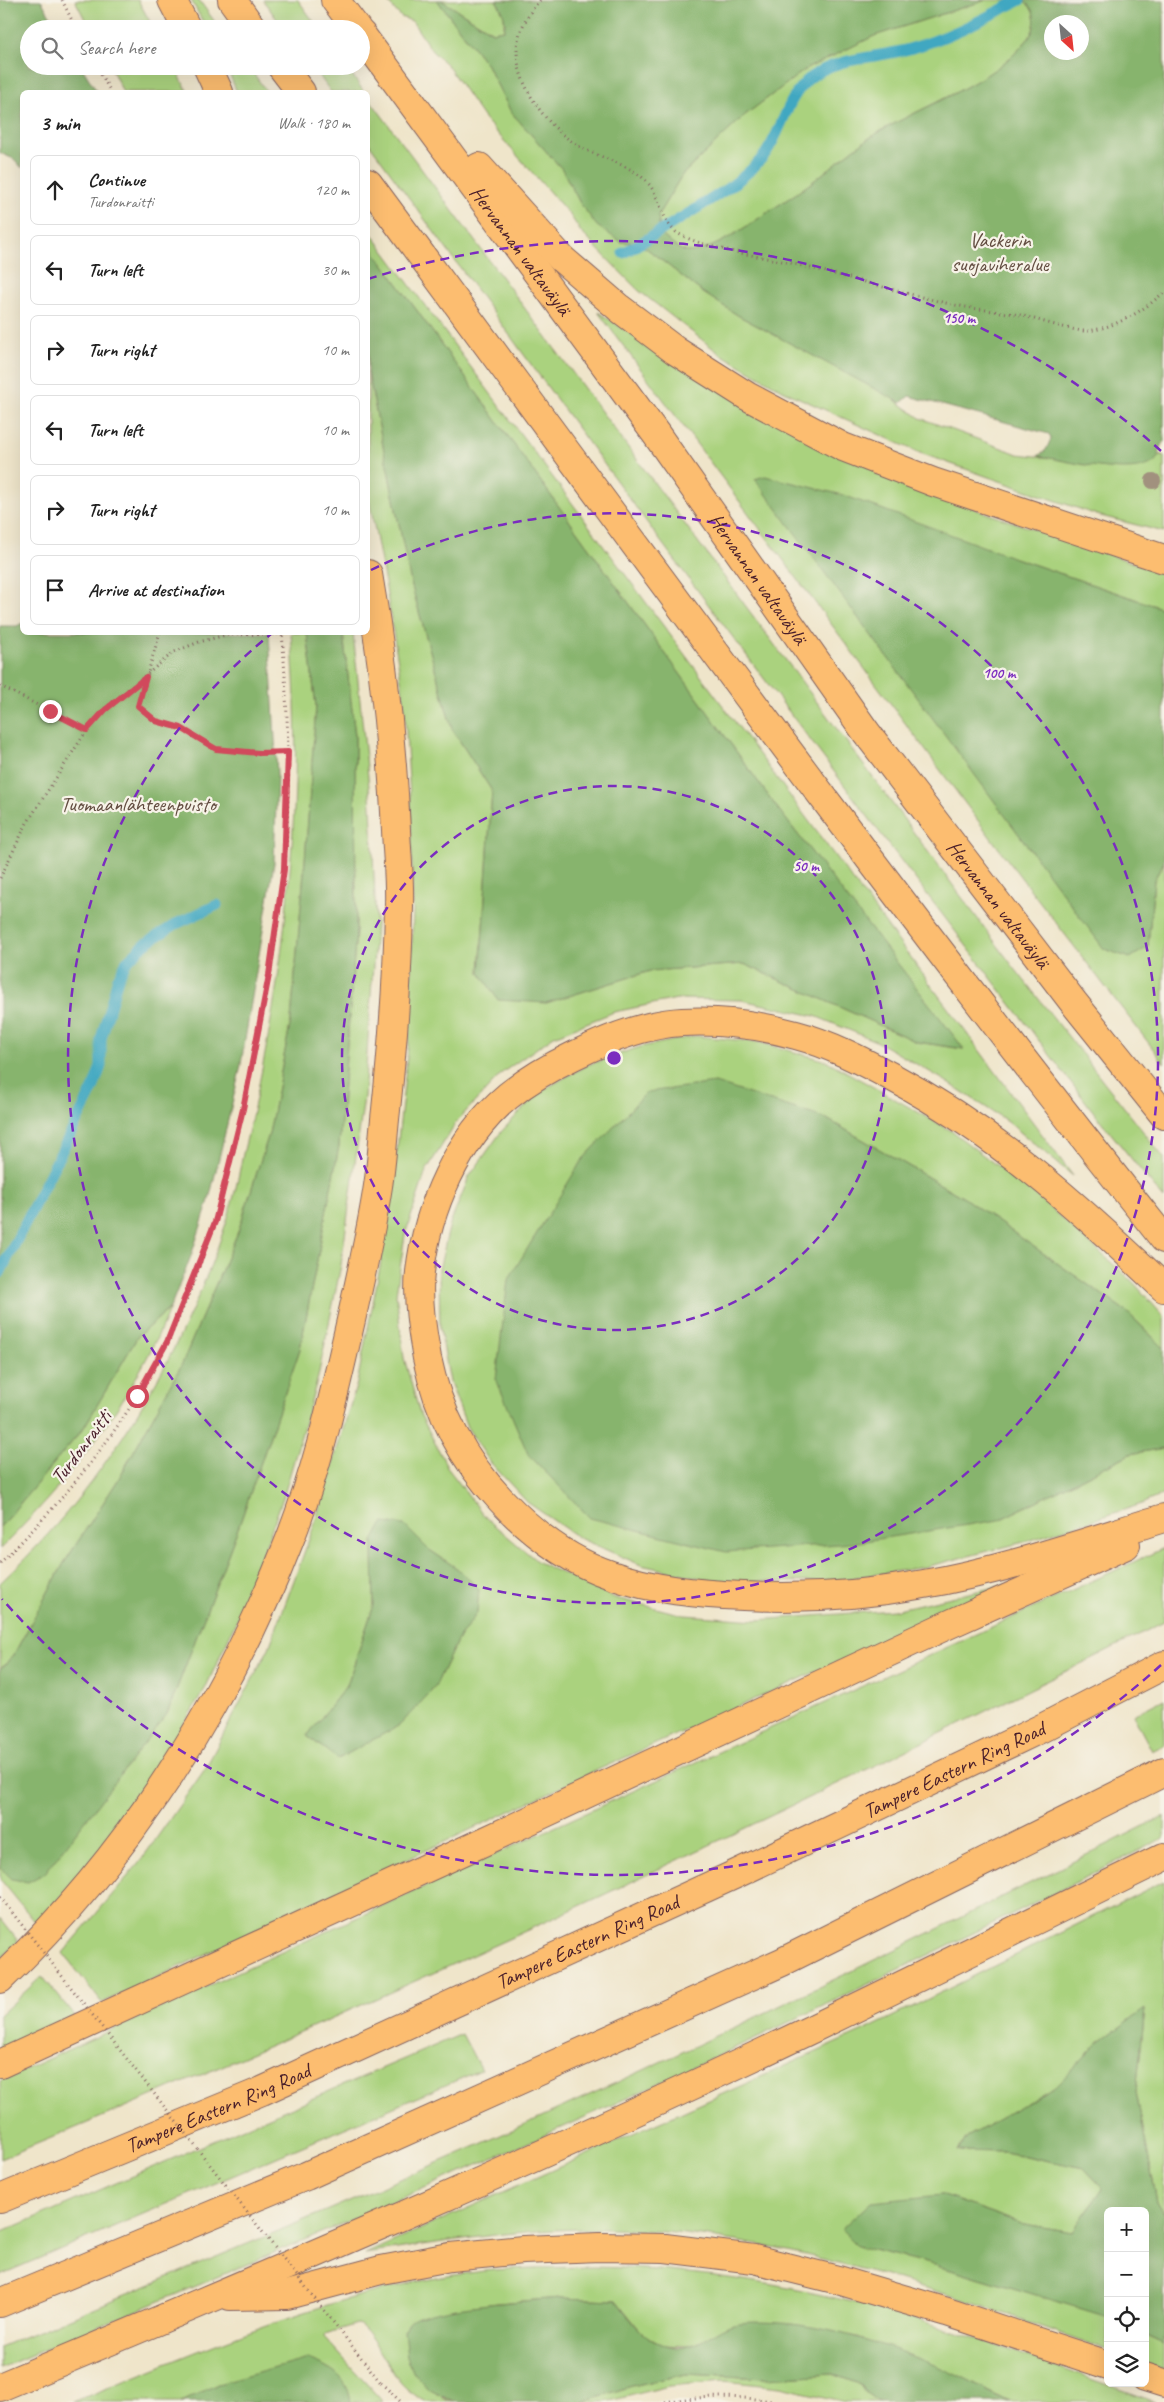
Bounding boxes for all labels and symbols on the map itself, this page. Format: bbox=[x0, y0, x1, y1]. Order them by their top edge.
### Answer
north arrow bbox=[1044, 15, 1089, 60]
street label: Hervannan valtaväylä bbox=[464, 180, 578, 322]
park label: Vackerin suojaviheralue bbox=[952, 227, 1050, 277]
text: 150 m bbox=[943, 309, 977, 328]
street label: Hervannan valtaväylä bbox=[703, 508, 814, 651]
text: 100 m bbox=[983, 664, 1017, 683]
route end bbox=[39, 700, 62, 723]
park label: Tuomaanlähteenpuisto bbox=[60, 791, 218, 817]
street label: Hervannan valtaväylä bbox=[941, 835, 1057, 975]
text: 50 m bbox=[793, 857, 820, 876]
centre of rings bbox=[605, 1049, 623, 1067]
route start bbox=[126, 1385, 149, 1408]
street label: Turdonraitti bbox=[45, 1402, 119, 1489]
street label: Tampere Eastern Ring Road bbox=[859, 1714, 1052, 1824]
street label: Tampere Eastern Ring Road bbox=[492, 1888, 686, 1995]
street label: Tampere Eastern Ring Road bbox=[122, 2056, 318, 2159]

